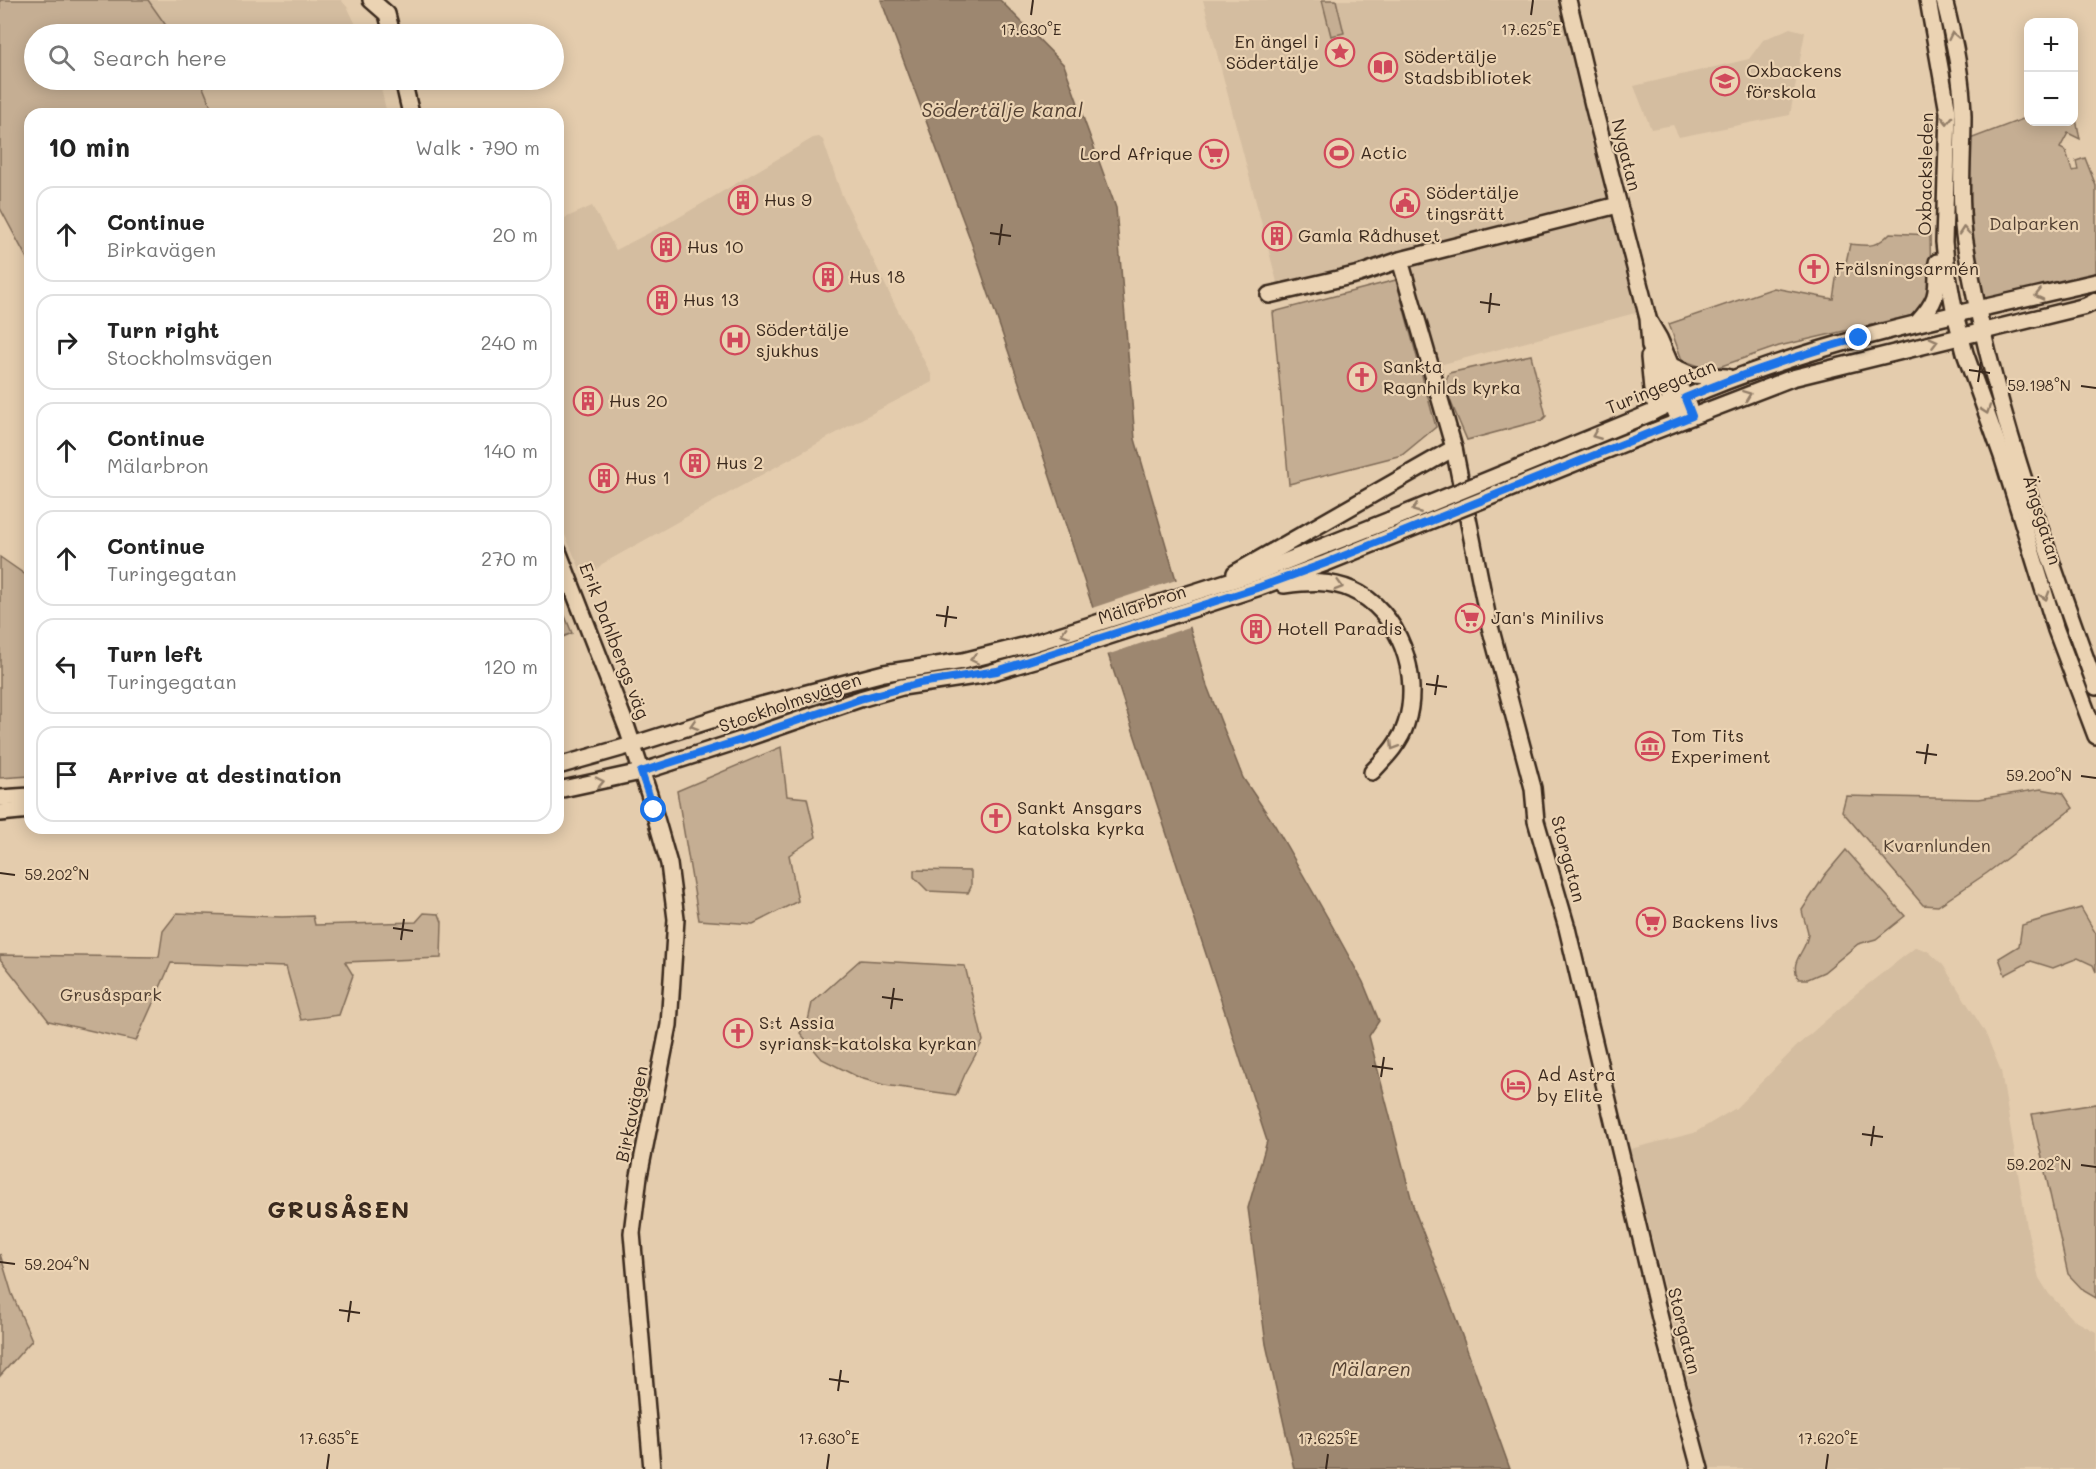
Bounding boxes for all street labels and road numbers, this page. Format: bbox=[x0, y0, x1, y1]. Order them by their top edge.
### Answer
street label: Oxbacksleden bbox=[1912, 112, 1938, 236]
street label: Nygatan bbox=[1606, 116, 1647, 193]
street label: Turingegatan bbox=[1602, 353, 1719, 419]
street label: Ängsgatan bbox=[2018, 472, 2068, 567]
street label: Erik Dahlbergs väg bbox=[574, 559, 656, 722]
street label: Mälarbron bbox=[1094, 579, 1189, 630]
street label: Stockholmsvägen bbox=[715, 666, 864, 738]
street label: Storgatan bbox=[1546, 813, 1592, 905]
street label: Birkavägen bbox=[609, 1063, 653, 1164]
street label: Storgatan bbox=[1663, 1285, 1707, 1377]

